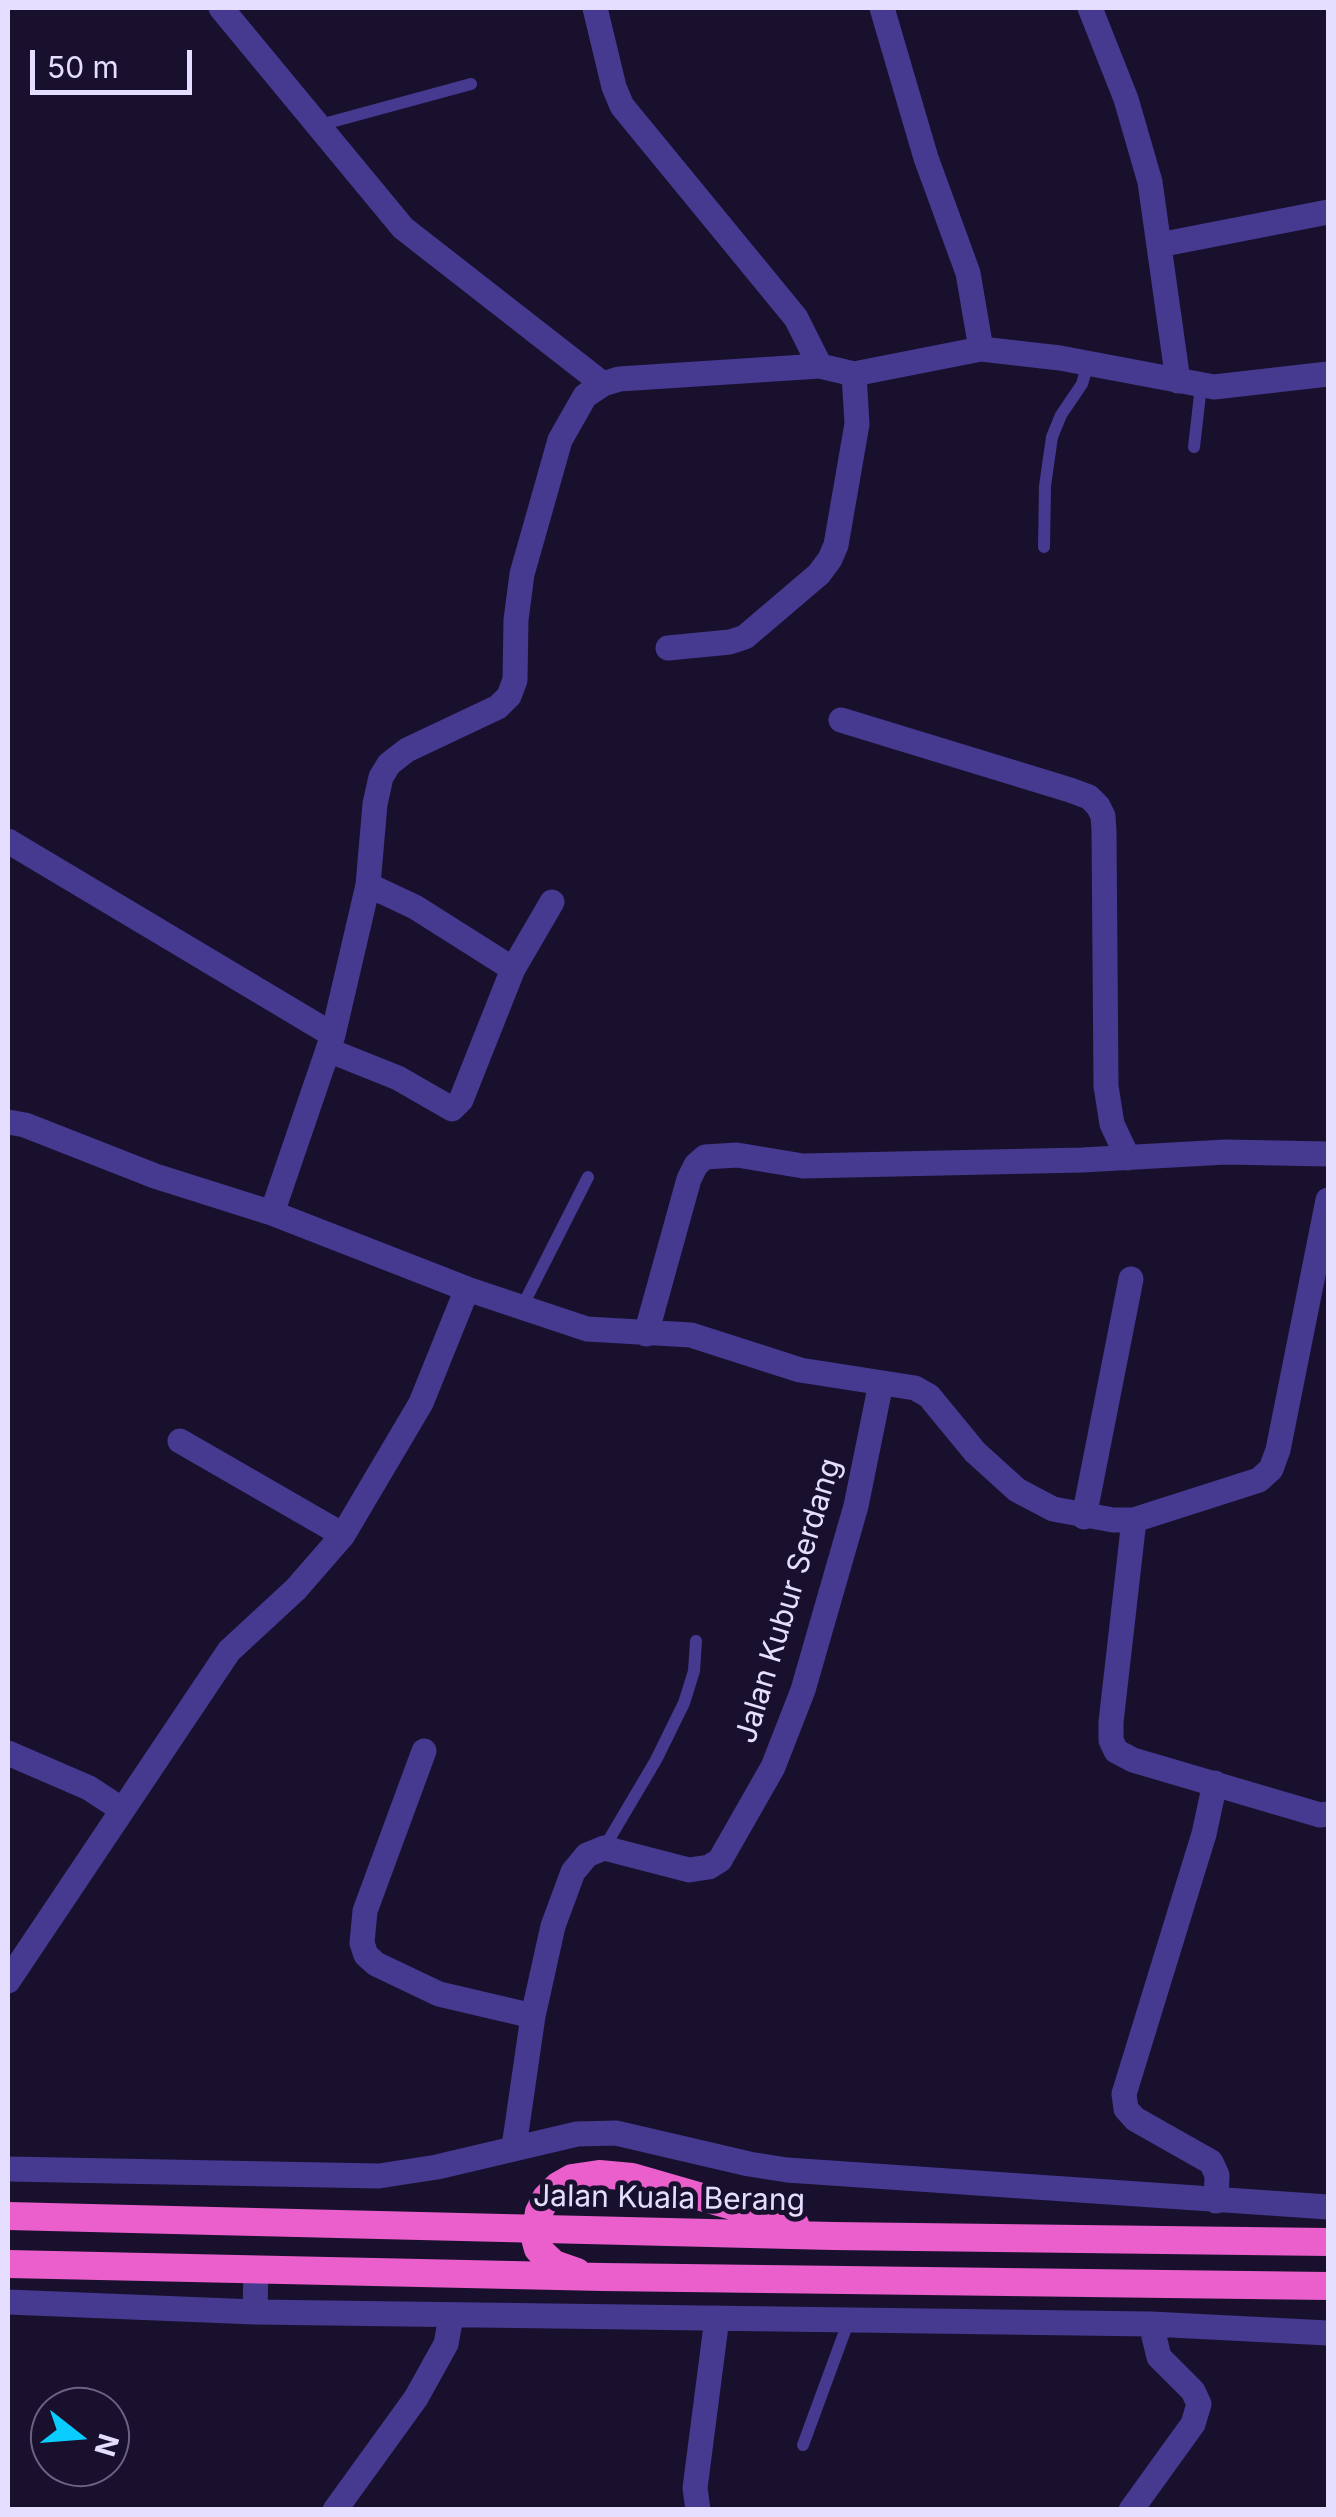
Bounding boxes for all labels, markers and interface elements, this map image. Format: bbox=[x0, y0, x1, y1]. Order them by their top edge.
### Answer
scale bar bbox=[35, 30, 198, 92]
text: 50 m bbox=[47, 49, 119, 85]
street label: Jalan Kubur Serdang bbox=[729, 1454, 849, 1748]
street label: Jalan Kuala Berang bbox=[533, 2179, 805, 2219]
north arrow bbox=[30, 2387, 130, 2487]
text: N bbox=[87, 2430, 126, 2460]

